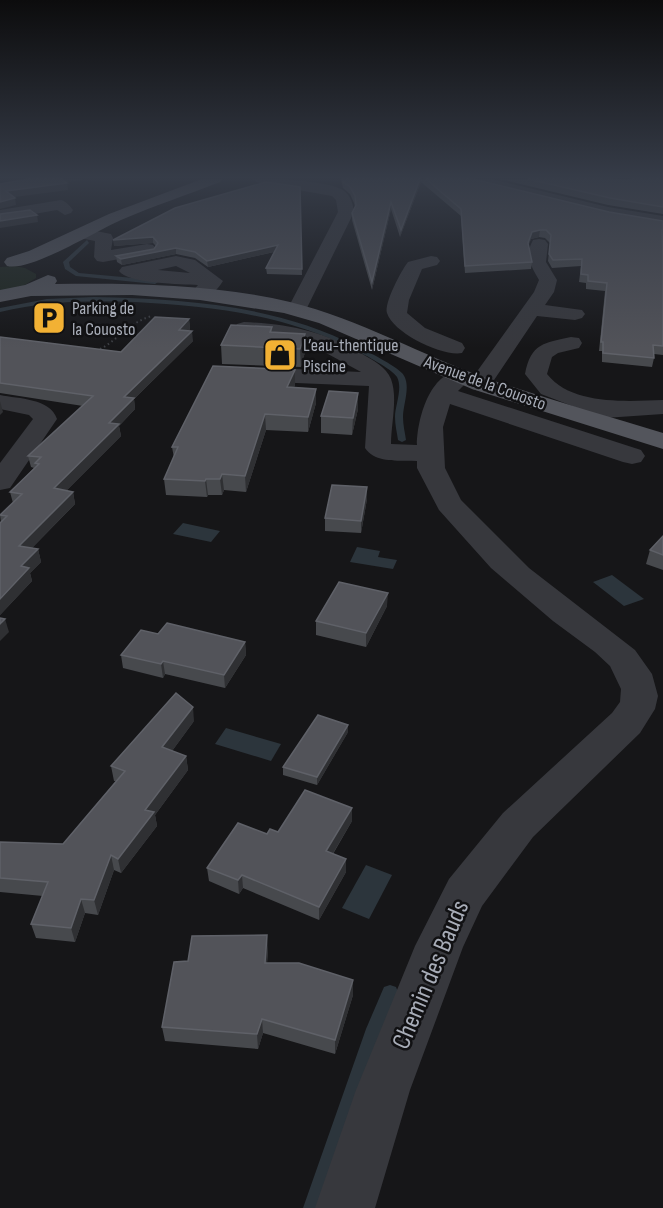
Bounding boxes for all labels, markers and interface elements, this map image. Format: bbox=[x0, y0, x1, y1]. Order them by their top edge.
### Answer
place label: Parking de la Couosto bbox=[72, 298, 135, 340]
parking icon: Parking de la Couosto bbox=[31, 300, 67, 336]
place label: L’eau-thentique Piscine bbox=[303, 335, 398, 377]
shop icon: L’eau-thentique Piscine bbox=[262, 337, 298, 373]
street label: Avenue de la Couosto bbox=[420, 351, 549, 415]
street label: Chemin des Bauds bbox=[386, 896, 476, 1054]

